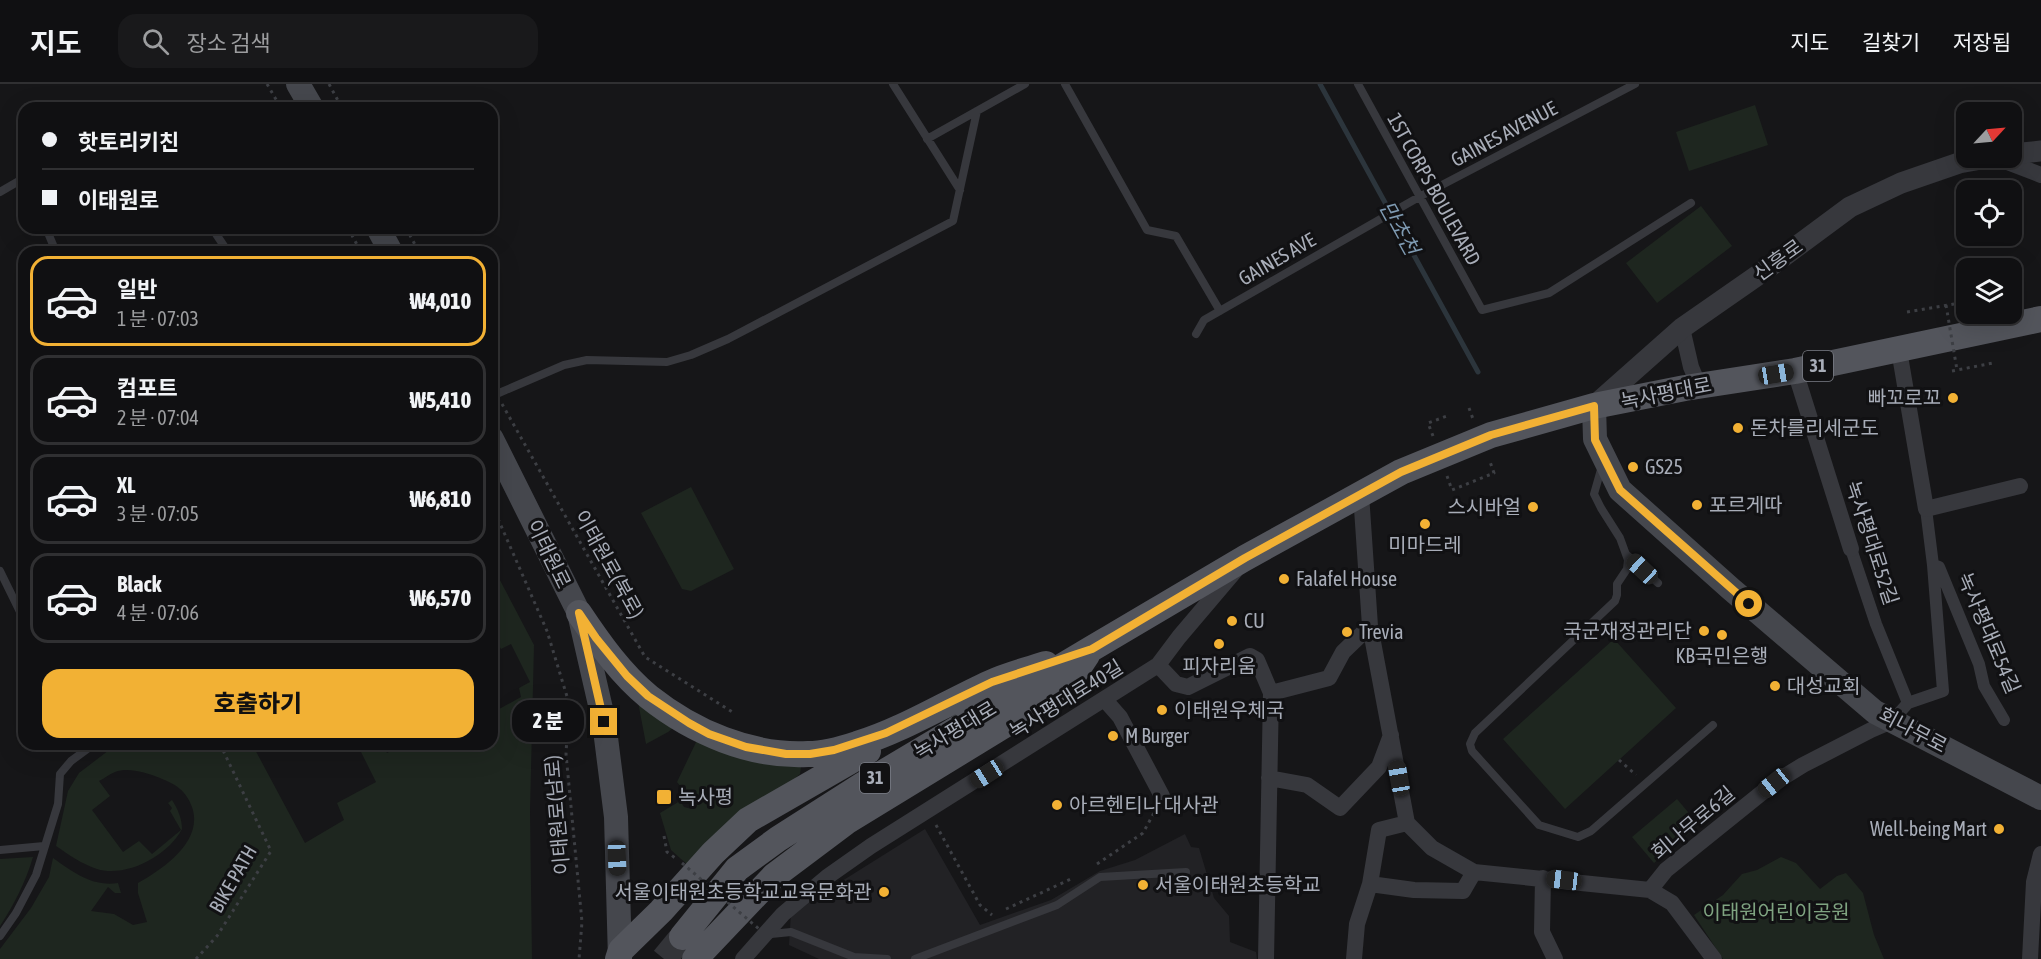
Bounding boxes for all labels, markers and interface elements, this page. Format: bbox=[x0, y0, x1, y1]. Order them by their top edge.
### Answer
search box bbox=[118, 14, 538, 68]
icon: search bbox=[139, 25, 172, 58]
text: 지도 bbox=[30, 27, 82, 59]
text: 장소 검색 bbox=[187, 30, 271, 56]
text: 지도 bbox=[1790, 30, 1829, 54]
text: 길찾기 bbox=[1862, 30, 1920, 54]
text: 저장됨 bbox=[1953, 30, 2011, 54]
street label: GAINES AVENUE bbox=[1447, 96, 1561, 171]
north arrow bbox=[1956, 102, 2022, 168]
map controls bbox=[1956, 102, 2022, 324]
street label: 1ST CORPS BOULEVARD bbox=[1383, 109, 1486, 269]
text: 핫토리키친 bbox=[78, 129, 179, 155]
button: locate bbox=[1956, 180, 2022, 246]
text: 이태원로 bbox=[78, 187, 159, 213]
water label: 만초천 bbox=[1375, 196, 1426, 261]
street label: GAINES AVE bbox=[1234, 227, 1320, 290]
street label: 신흥로 bbox=[1749, 234, 1807, 285]
button: layers bbox=[1956, 258, 2022, 324]
icon: car bbox=[45, 274, 99, 328]
text: 일반 bbox=[117, 276, 157, 302]
text: ₩4,010 bbox=[410, 288, 471, 314]
text: 1 분 · 07:03 bbox=[117, 307, 199, 330]
road number: 31 bbox=[1803, 351, 1833, 381]
car bbox=[1757, 362, 1795, 386]
street label: 녹사평대로 bbox=[1619, 372, 1713, 413]
icon: car bbox=[45, 373, 99, 427]
text: 컴포트 bbox=[117, 375, 178, 401]
place label: 빠꼬로꼬 bbox=[1867, 386, 1941, 409]
text: ₩5,410 bbox=[410, 387, 471, 413]
marker: 빠꼬로꼬 bbox=[1946, 391, 1960, 405]
text: 2 분 · 07:04 bbox=[117, 406, 199, 429]
place label: 돈차를리세군도 bbox=[1750, 416, 1879, 439]
marker: 돈차를리세군도 bbox=[1731, 421, 1745, 435]
place label: GS25 bbox=[1645, 455, 1683, 478]
marker: GS25 bbox=[1626, 460, 1640, 474]
icon: car bbox=[45, 472, 99, 526]
text: XL bbox=[117, 472, 135, 498]
street label: 녹사평대로52길 bbox=[1842, 478, 1903, 608]
text: ₩6,810 bbox=[410, 486, 471, 512]
place label: 포르게따 bbox=[1709, 493, 1783, 516]
place label: 스시바얼 bbox=[1447, 495, 1521, 518]
marker: 포르게따 bbox=[1690, 498, 1704, 512]
marker: 스시바얼 bbox=[1526, 500, 1540, 514]
text: 3 분 · 07:05 bbox=[117, 502, 199, 525]
street label: 이태원로(북로) bbox=[570, 506, 649, 622]
street label: 이태원로 bbox=[523, 516, 576, 592]
marker: 미마드레 bbox=[1418, 517, 1432, 531]
place label: 미마드레 bbox=[1388, 533, 1462, 556]
car bbox=[1623, 550, 1661, 588]
place label: Falafel House bbox=[1296, 567, 1397, 590]
street label: 녹사평대로54길 bbox=[1954, 569, 2025, 697]
icon: car bbox=[45, 571, 99, 625]
text: Black bbox=[117, 571, 161, 597]
marker: Falafel House bbox=[1277, 572, 1291, 586]
text: ₩6,570 bbox=[410, 585, 471, 611]
route start bbox=[1735, 590, 1762, 617]
text: 4 분 · 07:06 bbox=[117, 601, 199, 624]
place label: CU bbox=[1244, 609, 1265, 632]
marker: CU bbox=[1225, 614, 1239, 628]
place label: 국군재정관리단 bbox=[1563, 619, 1692, 642]
place label: Trevia bbox=[1359, 620, 1404, 643]
marker: 국군재정관리단 bbox=[1697, 624, 1711, 638]
marker: Trevia bbox=[1340, 625, 1354, 639]
marker: KB국민은행 bbox=[1715, 628, 1729, 642]
marker: 피자리움 bbox=[1212, 637, 1226, 651]
place label: KB국민은행 bbox=[1676, 644, 1768, 667]
place label: 피자리움 bbox=[1182, 654, 1256, 677]
street label: 녹사평대로40길 bbox=[1005, 655, 1127, 743]
button: 호출하기 bbox=[42, 669, 474, 738]
place label: 대성교회 bbox=[1787, 674, 1861, 697]
marker: 대성교회 bbox=[1768, 679, 1782, 693]
street label: 녹사평대로 bbox=[909, 696, 1000, 763]
place label: 이태원우체국 bbox=[1174, 698, 1284, 721]
callout: 2 분 bbox=[511, 701, 583, 743]
street label: 회나무로 bbox=[1875, 702, 1951, 757]
marker: 이태원우체국 bbox=[1155, 703, 1169, 717]
route end bbox=[590, 708, 617, 735]
text: 2 분 bbox=[533, 709, 563, 732]
place label: M Burger bbox=[1125, 724, 1190, 747]
marker: M Burger bbox=[1106, 729, 1120, 743]
street label: 이태원로(남로) bbox=[540, 754, 573, 876]
car bbox=[967, 757, 1007, 791]
car bbox=[1387, 759, 1411, 797]
road number: 31 bbox=[860, 763, 890, 793]
car bbox=[1754, 765, 1794, 801]
street label: 회나무로6길 bbox=[1646, 781, 1739, 864]
place label: 녹사평 bbox=[678, 785, 733, 808]
marker: 녹사평 bbox=[655, 788, 673, 806]
place label: 아르헨티나 대사관 bbox=[1069, 793, 1219, 816]
marker: 아르헨티나 대사관 bbox=[1050, 798, 1064, 812]
place label: Well-being Mart bbox=[1870, 817, 1987, 840]
marker: Well-being Mart bbox=[1992, 822, 2006, 836]
car bbox=[607, 840, 627, 876]
street label: BIKE PATH bbox=[204, 841, 261, 917]
car bbox=[1545, 869, 1583, 891]
place label: 서울이태원초등학교 bbox=[1155, 873, 1321, 896]
marker: 서울이태원초등학교 bbox=[1136, 878, 1150, 892]
place label: 서울이태원초등학교교육문화관 bbox=[614, 880, 872, 903]
marker: 서울이태원초등학교교육문화관 bbox=[877, 885, 891, 899]
park label: 이태원어린이공원 bbox=[1702, 900, 1850, 923]

